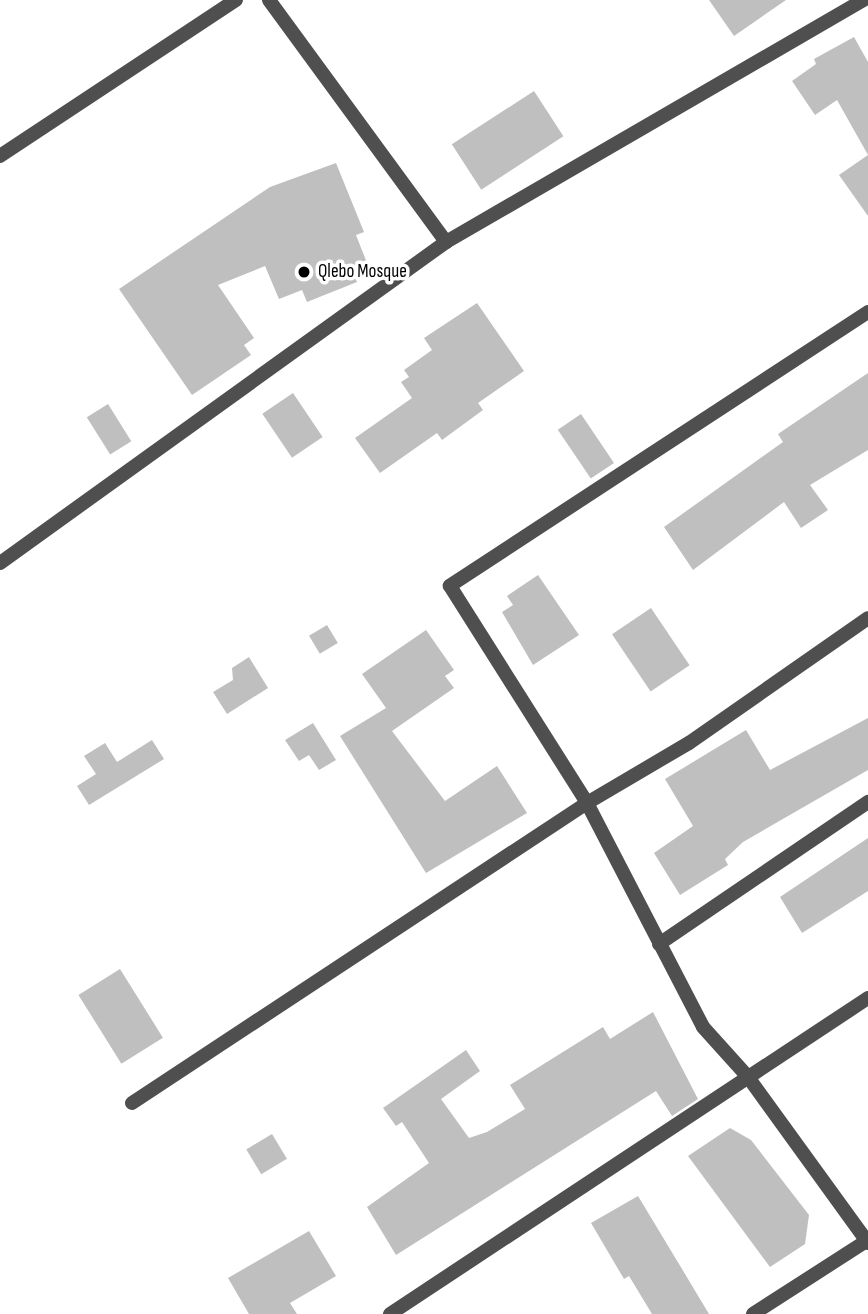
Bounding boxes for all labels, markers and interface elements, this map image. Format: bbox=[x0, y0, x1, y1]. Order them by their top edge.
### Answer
place label: Qlebo Mosque bbox=[318, 261, 407, 283]
marker: Qlebo Mosque bbox=[296, 264, 312, 280]

